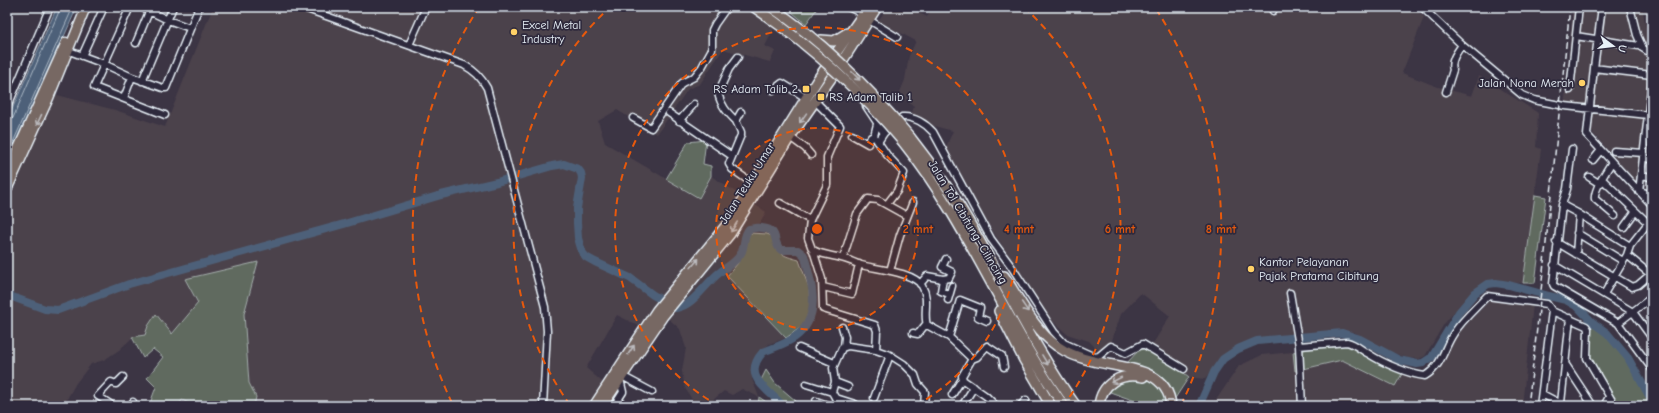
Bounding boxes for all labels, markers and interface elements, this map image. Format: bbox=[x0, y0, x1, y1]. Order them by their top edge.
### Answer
place label: Excel Metal Industry bbox=[522, 18, 581, 46]
north arrow bbox=[1593, 26, 1633, 66]
marker: Excel Metal Industry bbox=[509, 27, 519, 37]
text: U bbox=[1615, 43, 1629, 54]
one-way arrow bbox=[851, 71, 860, 81]
place label: Jalan Nona Merah bbox=[1479, 76, 1574, 90]
marker: Jalan Nona Merah bbox=[1577, 78, 1587, 88]
place label: RS Adam Talib 2 bbox=[713, 82, 798, 96]
marker: RS Adam Talib 2 bbox=[801, 84, 811, 94]
place label: RS Adam Talib 1 bbox=[829, 90, 912, 104]
marker: RS Adam Talib 1 bbox=[816, 92, 826, 102]
one-way arrow bbox=[799, 112, 807, 123]
one-way arrow bbox=[35, 114, 42, 126]
street label: Jalan Teuku Umar bbox=[716, 139, 778, 226]
street label: Jalan Tol Cibitung–Cilincing bbox=[925, 158, 1011, 286]
one-way arrow bbox=[730, 221, 738, 232]
centre of rings bbox=[810, 222, 824, 236]
text: 2 mnt bbox=[903, 222, 934, 236]
text: 4 mnt bbox=[1004, 222, 1035, 236]
text: 6 mnt bbox=[1105, 222, 1136, 236]
text: 8 mnt bbox=[1206, 222, 1237, 236]
place label: Kantor Pelayanan Pajak Pratama Cibitung bbox=[1259, 255, 1379, 283]
one-way arrow bbox=[690, 258, 699, 269]
marker: Kantor Pelayanan Pajak Pratama Cibitung bbox=[1246, 264, 1256, 274]
one-way arrow bbox=[1021, 301, 1029, 312]
one-way arrow bbox=[627, 345, 635, 356]
one-way arrow bbox=[1041, 354, 1049, 365]
one-way arrow bbox=[1111, 377, 1123, 384]

